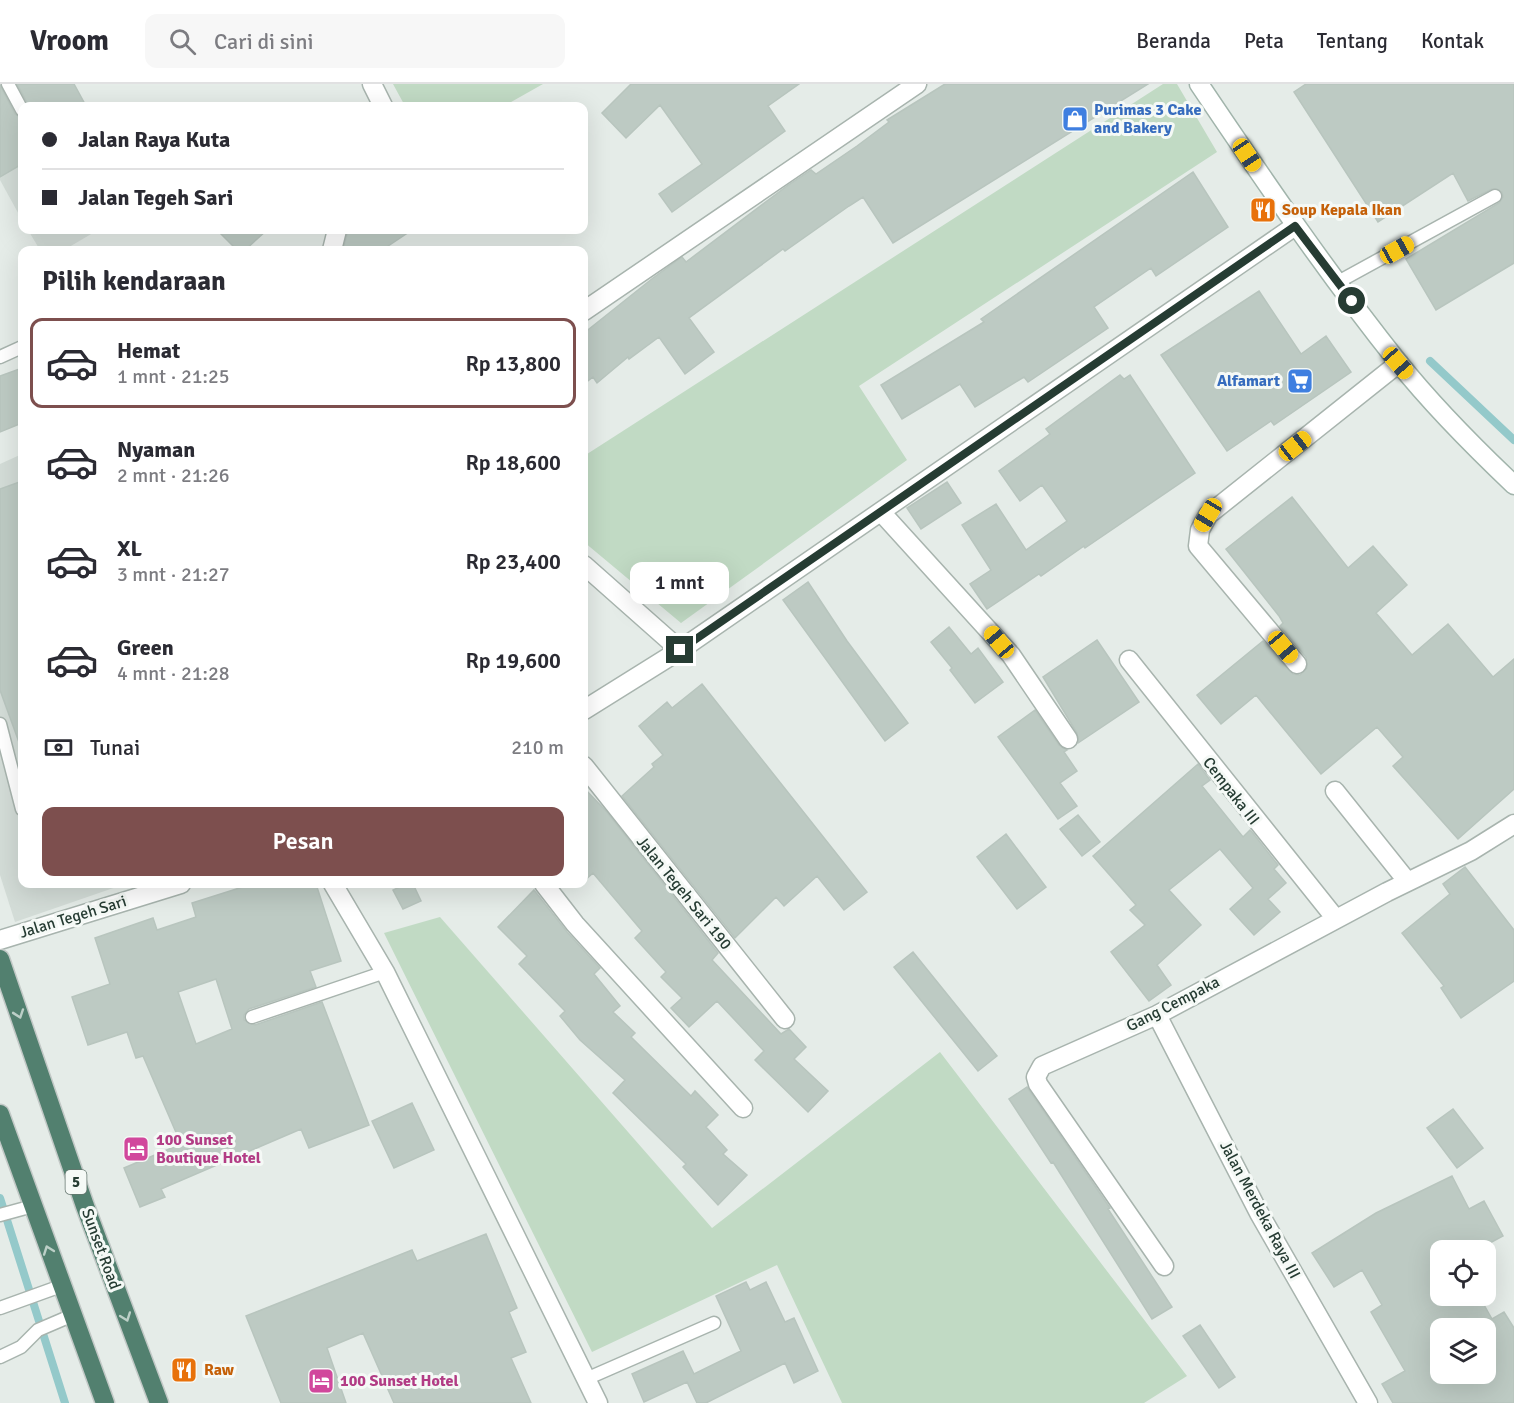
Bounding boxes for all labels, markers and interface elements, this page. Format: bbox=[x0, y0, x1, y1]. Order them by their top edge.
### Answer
search box bbox=[145, 14, 565, 68]
text: Vroom bbox=[30, 24, 109, 58]
icon: search bbox=[166, 25, 199, 58]
text: Cari di sini bbox=[214, 28, 313, 55]
text: Beranda bbox=[1136, 28, 1211, 54]
text: Peta bbox=[1244, 28, 1284, 54]
text: Tentang bbox=[1317, 28, 1388, 54]
text: Kontak bbox=[1421, 28, 1484, 54]
place label: Purimas 3 Cake and Bakery bbox=[1094, 100, 1201, 138]
shop icon: Purimas 3 Cake and Bakery bbox=[1060, 104, 1090, 134]
text: Jalan Raya Kuta bbox=[78, 126, 230, 153]
car bbox=[1229, 135, 1265, 175]
text: Jalan Tegeh Sari bbox=[78, 184, 233, 211]
restaurant icon: Soup Kepala Ikan bbox=[1248, 195, 1278, 225]
place label: Soup Kepala Ikan bbox=[1282, 200, 1402, 220]
car bbox=[1377, 233, 1417, 267]
text: Pilih kendaraan bbox=[42, 265, 226, 298]
route start bbox=[1338, 287, 1365, 314]
icon: car bbox=[45, 336, 99, 390]
text: Hemat bbox=[117, 337, 180, 364]
car bbox=[1379, 344, 1417, 382]
text: Rp 13,800 bbox=[465, 350, 561, 377]
text: 1 mnt · 21:25 bbox=[117, 364, 230, 389]
supermarket icon: Alfamart bbox=[1285, 366, 1315, 396]
place label: Alfamart bbox=[1217, 371, 1280, 391]
car bbox=[1275, 428, 1315, 464]
icon: car bbox=[45, 435, 99, 489]
text: Nyaman bbox=[117, 436, 195, 463]
text: Rp 18,600 bbox=[465, 449, 561, 476]
text: 2 mnt · 21:26 bbox=[117, 463, 230, 488]
car bbox=[1191, 495, 1225, 535]
icon: car bbox=[45, 534, 99, 588]
text: XL bbox=[117, 535, 142, 562]
text: Rp 23,400 bbox=[465, 548, 561, 575]
text: 3 mnt · 21:27 bbox=[117, 562, 230, 587]
callout: 1 mnt bbox=[630, 563, 730, 605]
text: 1 mnt bbox=[655, 570, 704, 595]
car bbox=[981, 622, 1017, 662]
car bbox=[1265, 627, 1301, 667]
icon: car bbox=[45, 633, 99, 687]
text: Green bbox=[117, 634, 174, 661]
route end bbox=[666, 636, 693, 663]
text: Rp 19,600 bbox=[465, 647, 561, 674]
text: 4 mnt · 21:28 bbox=[117, 661, 230, 686]
icon: cash bbox=[42, 731, 75, 764]
text: Tunai bbox=[90, 734, 140, 761]
text: 210 m bbox=[511, 735, 564, 760]
street label: Cempaka III bbox=[1198, 753, 1264, 829]
button: Pesan bbox=[42, 807, 564, 876]
street label: Jalan Tegeh Sari 190 bbox=[632, 832, 736, 954]
street label: Jalan Tegeh Sari bbox=[17, 891, 129, 943]
street label: Gang Cempaka bbox=[1123, 972, 1223, 1036]
one-way arrow bbox=[12, 1008, 24, 1019]
place label: 100 Sunset Boutique Hotel bbox=[156, 1130, 261, 1168]
hotel icon: 100 Sunset Boutique Hotel bbox=[121, 1134, 151, 1164]
street label: Jalan Merdeka Raya III bbox=[1215, 1138, 1305, 1282]
road number: 5 bbox=[66, 1170, 86, 1194]
street label: Sunset Road bbox=[77, 1206, 125, 1292]
map controls bbox=[1430, 1240, 1496, 1384]
button: locate bbox=[1430, 1240, 1496, 1306]
one-way arrow bbox=[43, 1245, 55, 1256]
one-way arrow bbox=[119, 1310, 131, 1321]
button: layers bbox=[1430, 1318, 1496, 1384]
restaurant icon: Raw bbox=[169, 1355, 199, 1385]
place label: Raw bbox=[204, 1360, 235, 1380]
hotel icon: 100 Sunset Hotel bbox=[306, 1366, 336, 1396]
place label: 100 Sunset Hotel bbox=[340, 1371, 459, 1391]

